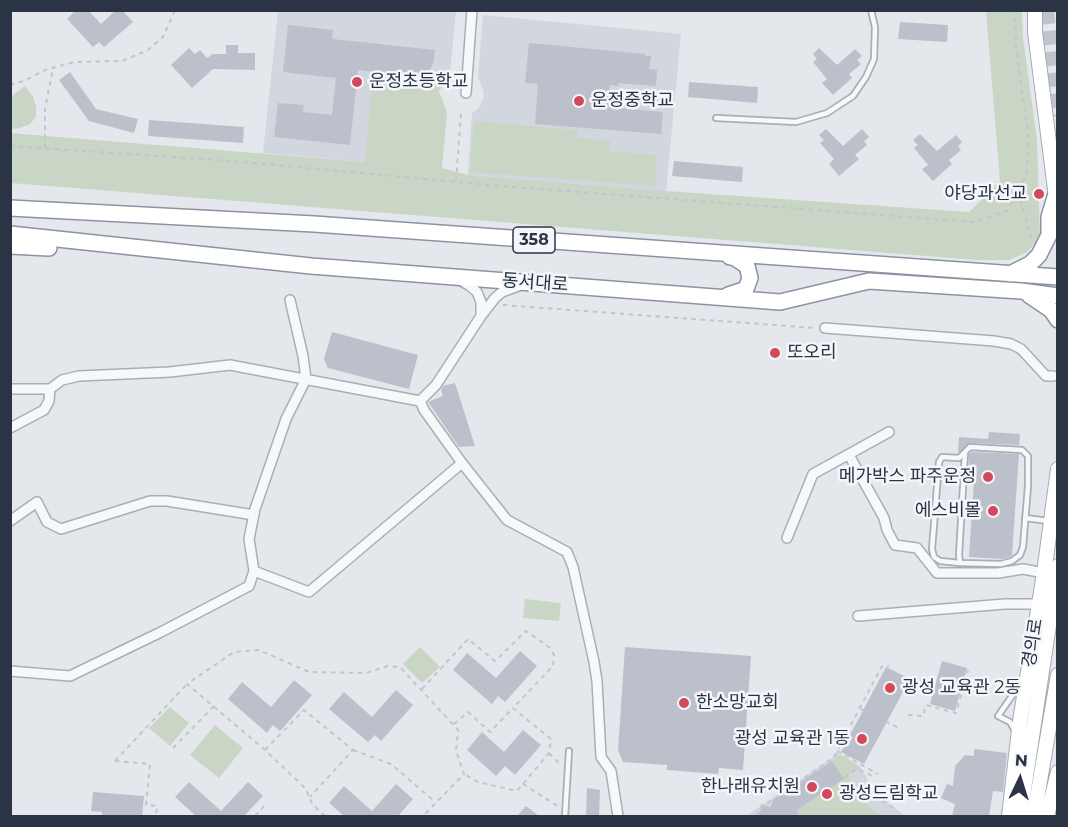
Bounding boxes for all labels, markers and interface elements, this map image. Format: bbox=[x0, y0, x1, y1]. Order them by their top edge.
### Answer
place label: 운정초등학교 bbox=[369, 71, 468, 93]
marker: 운정초등학교 bbox=[350, 75, 364, 89]
place label: 운정중학교 bbox=[591, 90, 674, 112]
marker: 운정중학교 bbox=[572, 94, 586, 108]
place label: 야당과선교 bbox=[944, 183, 1027, 205]
marker: 야당과선교 bbox=[1032, 187, 1046, 201]
road number: 358 bbox=[513, 227, 555, 253]
street label: 동서대로 bbox=[501, 270, 569, 296]
place label: 또오리 bbox=[787, 342, 837, 364]
marker: 또오리 bbox=[768, 346, 782, 360]
place label: 메가박스 파주운정 bbox=[839, 466, 976, 488]
marker: 메가박스 파주운정 bbox=[981, 470, 995, 484]
place label: 에스비몰 bbox=[915, 500, 981, 522]
marker: 에스비몰 bbox=[986, 504, 1000, 518]
street label: 경의로 bbox=[1018, 617, 1048, 669]
place label: 광성 교육관 2동 bbox=[902, 677, 1021, 699]
marker: 광성 교육관 2동 bbox=[883, 681, 897, 695]
place label: 한소망교회 bbox=[696, 692, 779, 714]
marker: 한소망교회 bbox=[677, 696, 691, 710]
place label: 광성 교육관 1동 bbox=[735, 728, 850, 750]
marker: 광성 교육관 1동 bbox=[855, 732, 869, 746]
north arrow bbox=[990, 749, 1050, 809]
text: N bbox=[1014, 751, 1028, 770]
place label: 한나래유치원 bbox=[701, 776, 800, 798]
marker: 한나래유치원 bbox=[805, 780, 819, 794]
place label: 광성드림학교 bbox=[839, 783, 938, 805]
marker: 광성드림학교 bbox=[820, 787, 834, 801]

